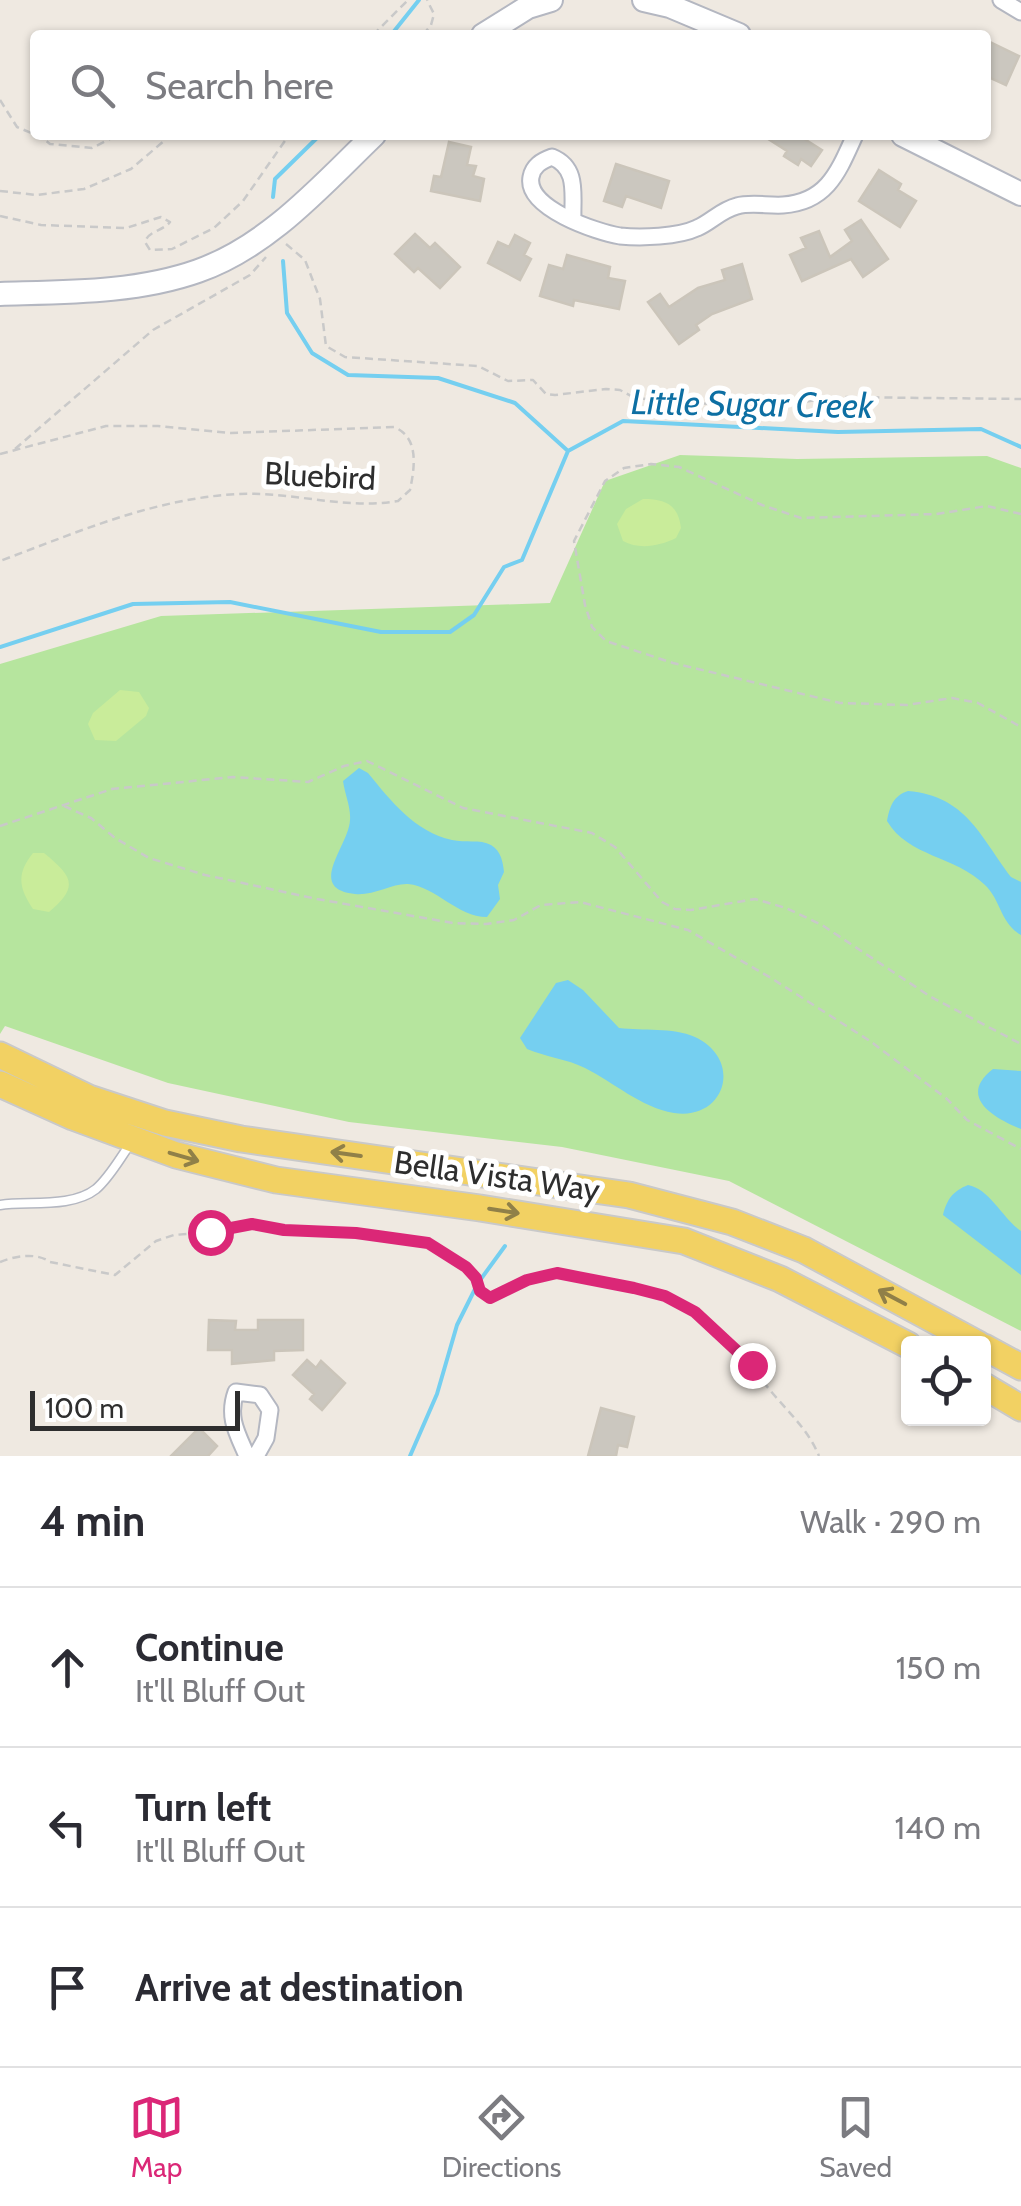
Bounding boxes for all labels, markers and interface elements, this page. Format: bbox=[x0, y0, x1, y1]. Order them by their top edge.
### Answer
search box bbox=[30, 30, 991, 140]
icon: search bbox=[65, 58, 120, 113]
text: Search here bbox=[145, 62, 334, 109]
water label: Little Sugar Creek bbox=[631, 380, 874, 427]
street label: Bluebird bbox=[263, 453, 377, 498]
street label: Bella Vista Way bbox=[392, 1142, 602, 1209]
one-way arrow bbox=[330, 1145, 362, 1163]
one-way arrow bbox=[168, 1148, 199, 1167]
one-way arrow bbox=[487, 1203, 520, 1221]
route start bbox=[188, 1210, 234, 1256]
one-way arrow bbox=[878, 1286, 908, 1306]
map controls bbox=[901, 1336, 991, 1426]
button: locate bbox=[901, 1336, 991, 1426]
route end bbox=[730, 1343, 776, 1389]
scale bar bbox=[30, 1386, 240, 1430]
text: 100 m bbox=[45, 1391, 124, 1425]
text: 4 min bbox=[40, 1495, 145, 1547]
text: Walk · 290 m bbox=[800, 1502, 981, 1541]
text: Continue bbox=[135, 1624, 284, 1671]
icon: ahead bbox=[40, 1640, 95, 1695]
text: 150 m bbox=[896, 1648, 981, 1687]
text: It'll Bluff Out bbox=[135, 1671, 305, 1710]
text: Turn left bbox=[135, 1784, 271, 1831]
icon: left bbox=[40, 1800, 95, 1855]
text: 140 m bbox=[894, 1808, 981, 1847]
text: It'll Bluff Out bbox=[135, 1831, 305, 1870]
icon: arrive bbox=[40, 1960, 95, 2015]
text: Arrive at destination bbox=[135, 1964, 464, 2011]
tab: Map bbox=[129, 2090, 184, 2184]
tab: Directions bbox=[442, 2090, 561, 2184]
tab: Saved bbox=[819, 2090, 892, 2184]

